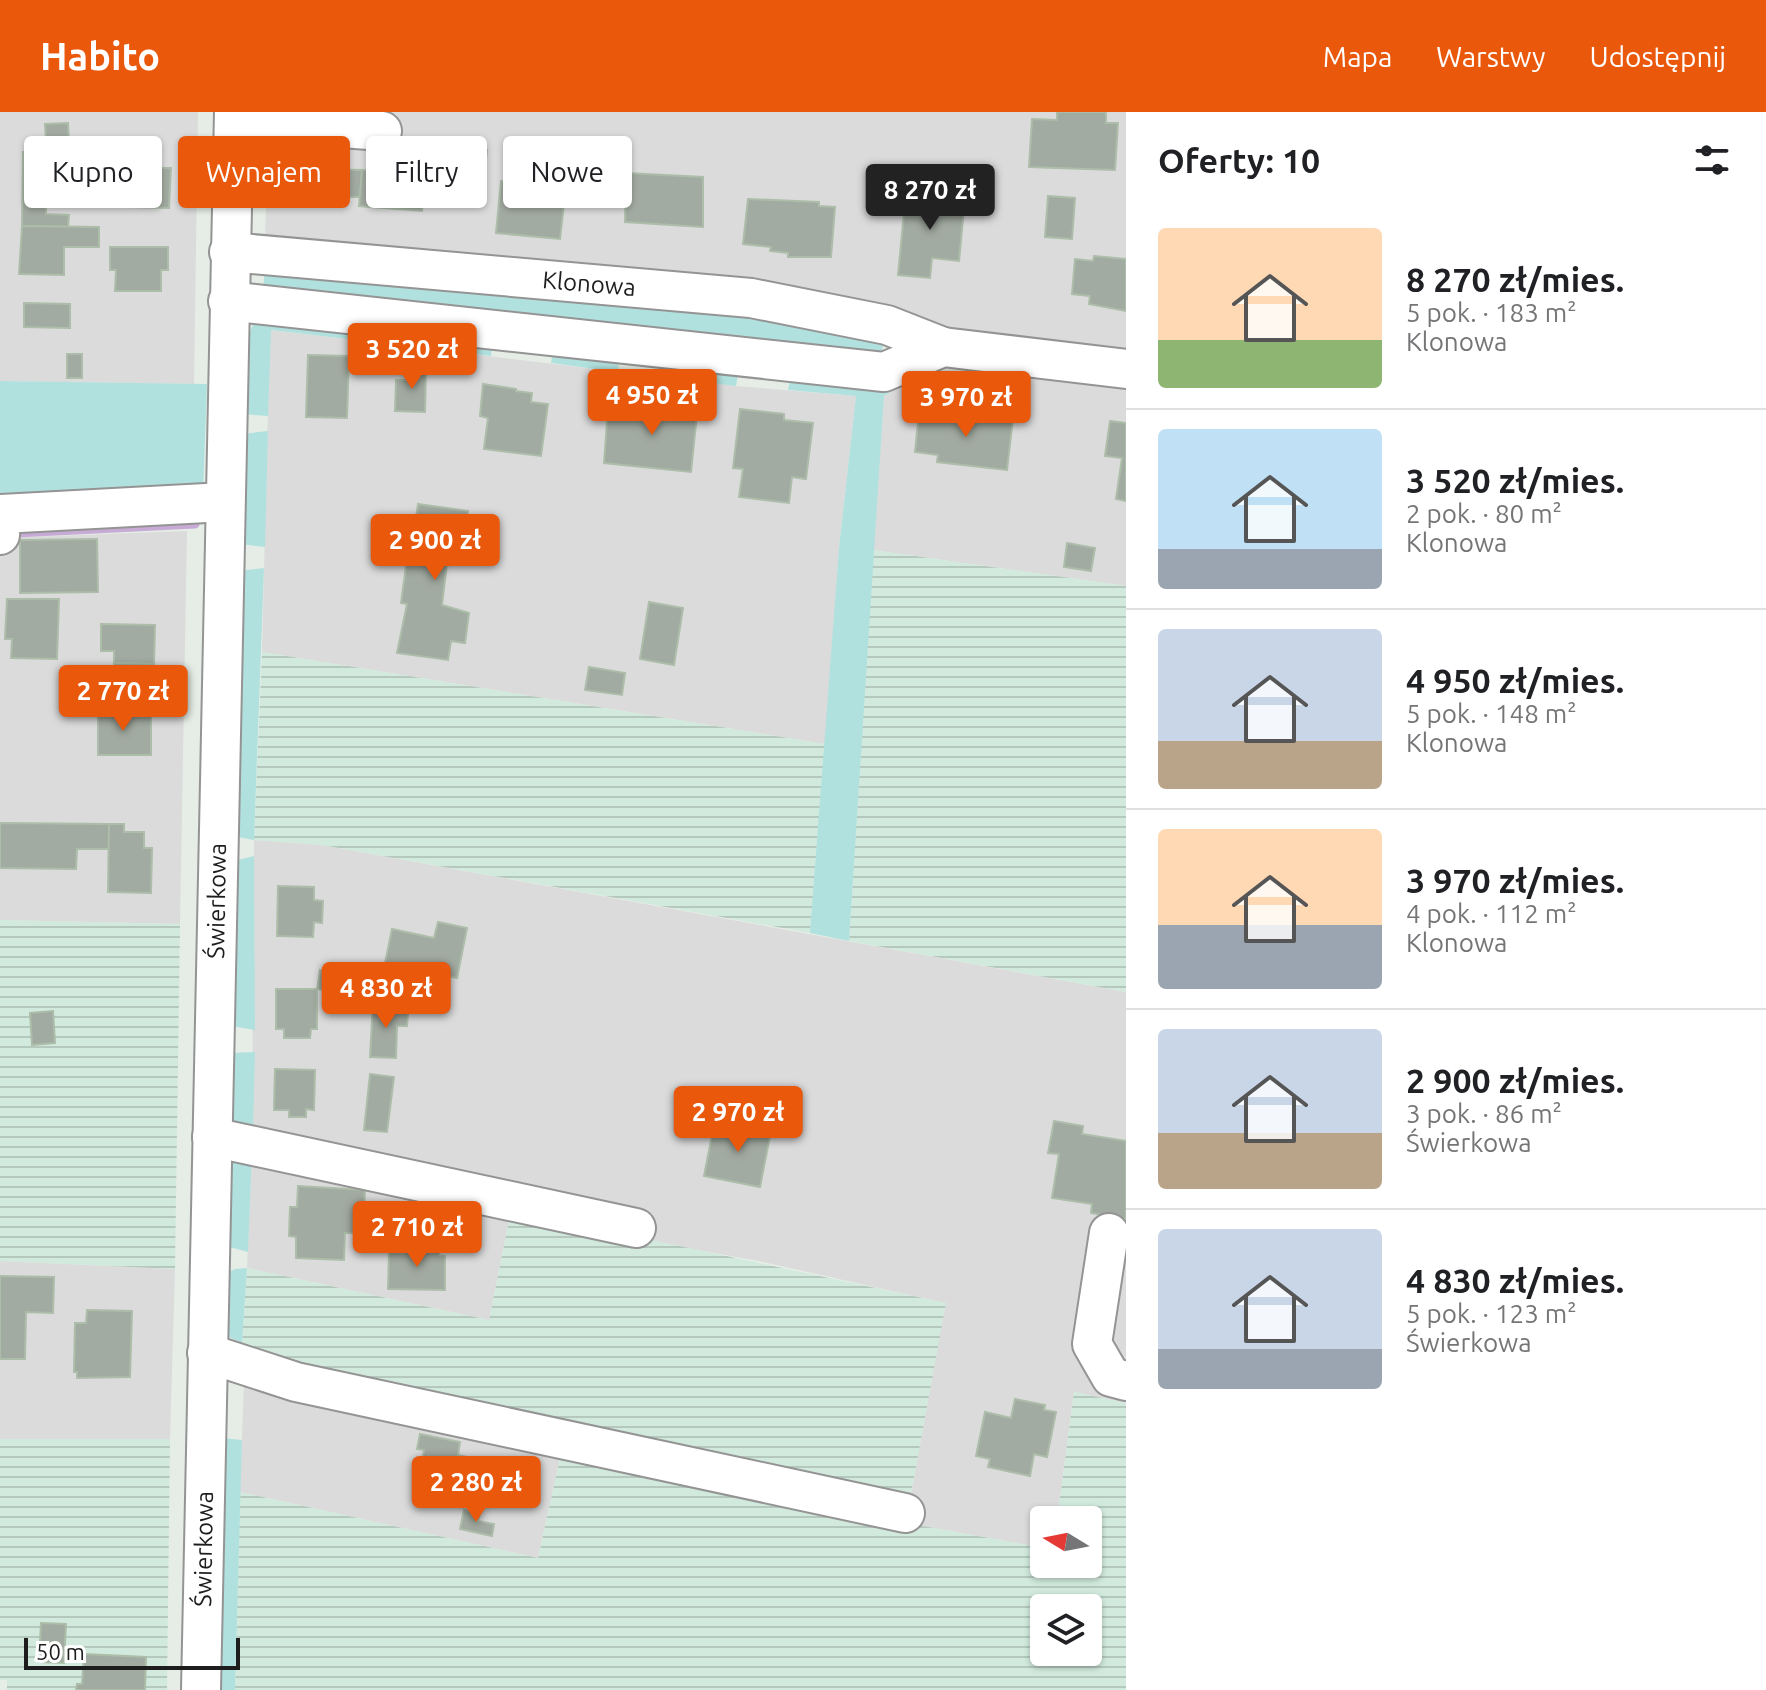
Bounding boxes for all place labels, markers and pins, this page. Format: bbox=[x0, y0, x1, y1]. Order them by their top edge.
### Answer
pin: 8 270 zł bbox=[847, 164, 1013, 232]
pin: 3 520 zł bbox=[329, 323, 495, 391]
pin: 4 950 zł bbox=[569, 369, 735, 437]
pin: 3 970 zł bbox=[883, 371, 1049, 439]
pin: 2 900 zł bbox=[352, 514, 518, 582]
pin: 2 770 zł bbox=[40, 665, 206, 733]
pin: 4 830 zł bbox=[303, 962, 469, 1030]
pin: 2 970 zł bbox=[655, 1086, 821, 1154]
pin: 2 710 zł bbox=[334, 1201, 500, 1269]
pin: 2 280 zł bbox=[393, 1456, 559, 1524]

